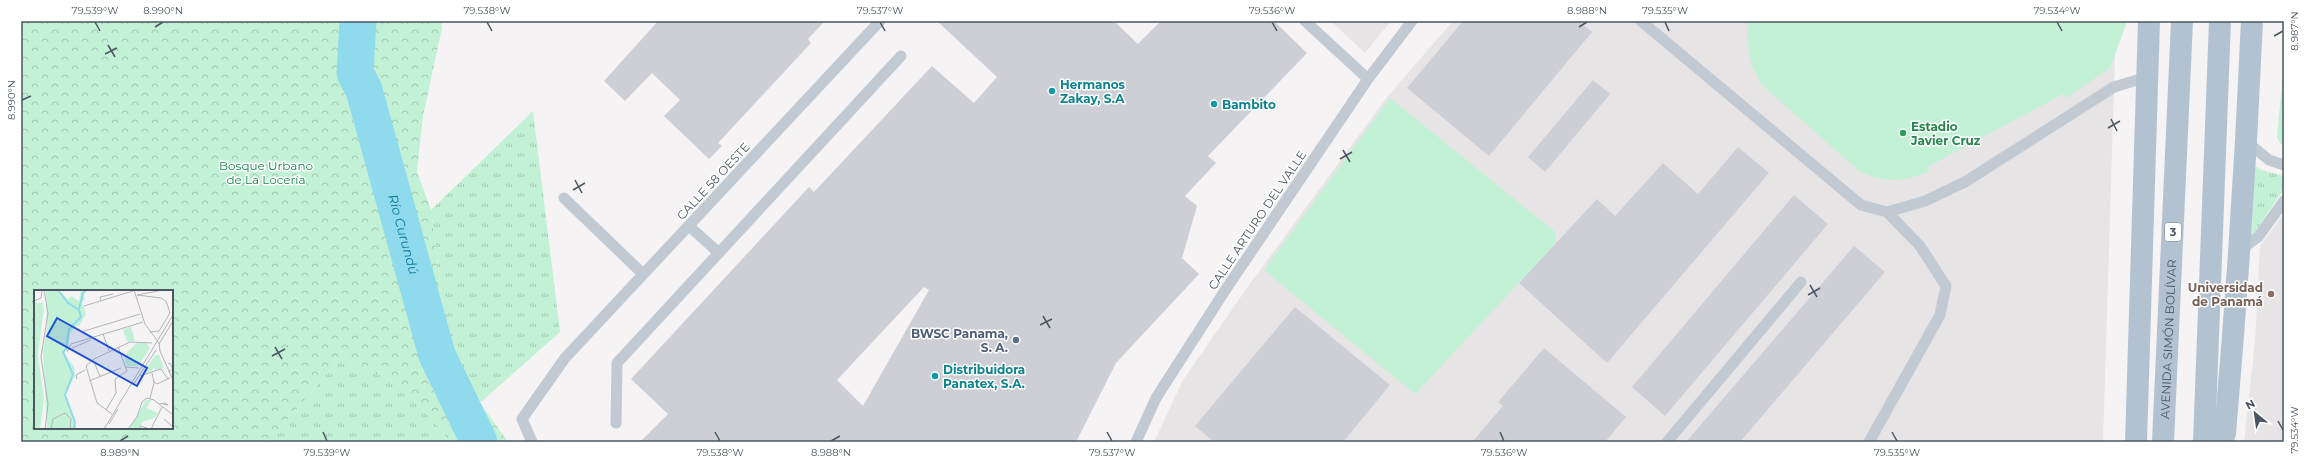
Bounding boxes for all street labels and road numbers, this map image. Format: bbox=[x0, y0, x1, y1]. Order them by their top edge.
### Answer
street label: CALLE 58 OESTE bbox=[673, 139, 753, 223]
street label: CALLE ARTURO DEL VALLE bbox=[1205, 148, 1309, 292]
road number: 3 bbox=[2165, 223, 2181, 241]
street label: AVENIDA SIMÓN BOLÍVAR bbox=[2157, 259, 2179, 419]

